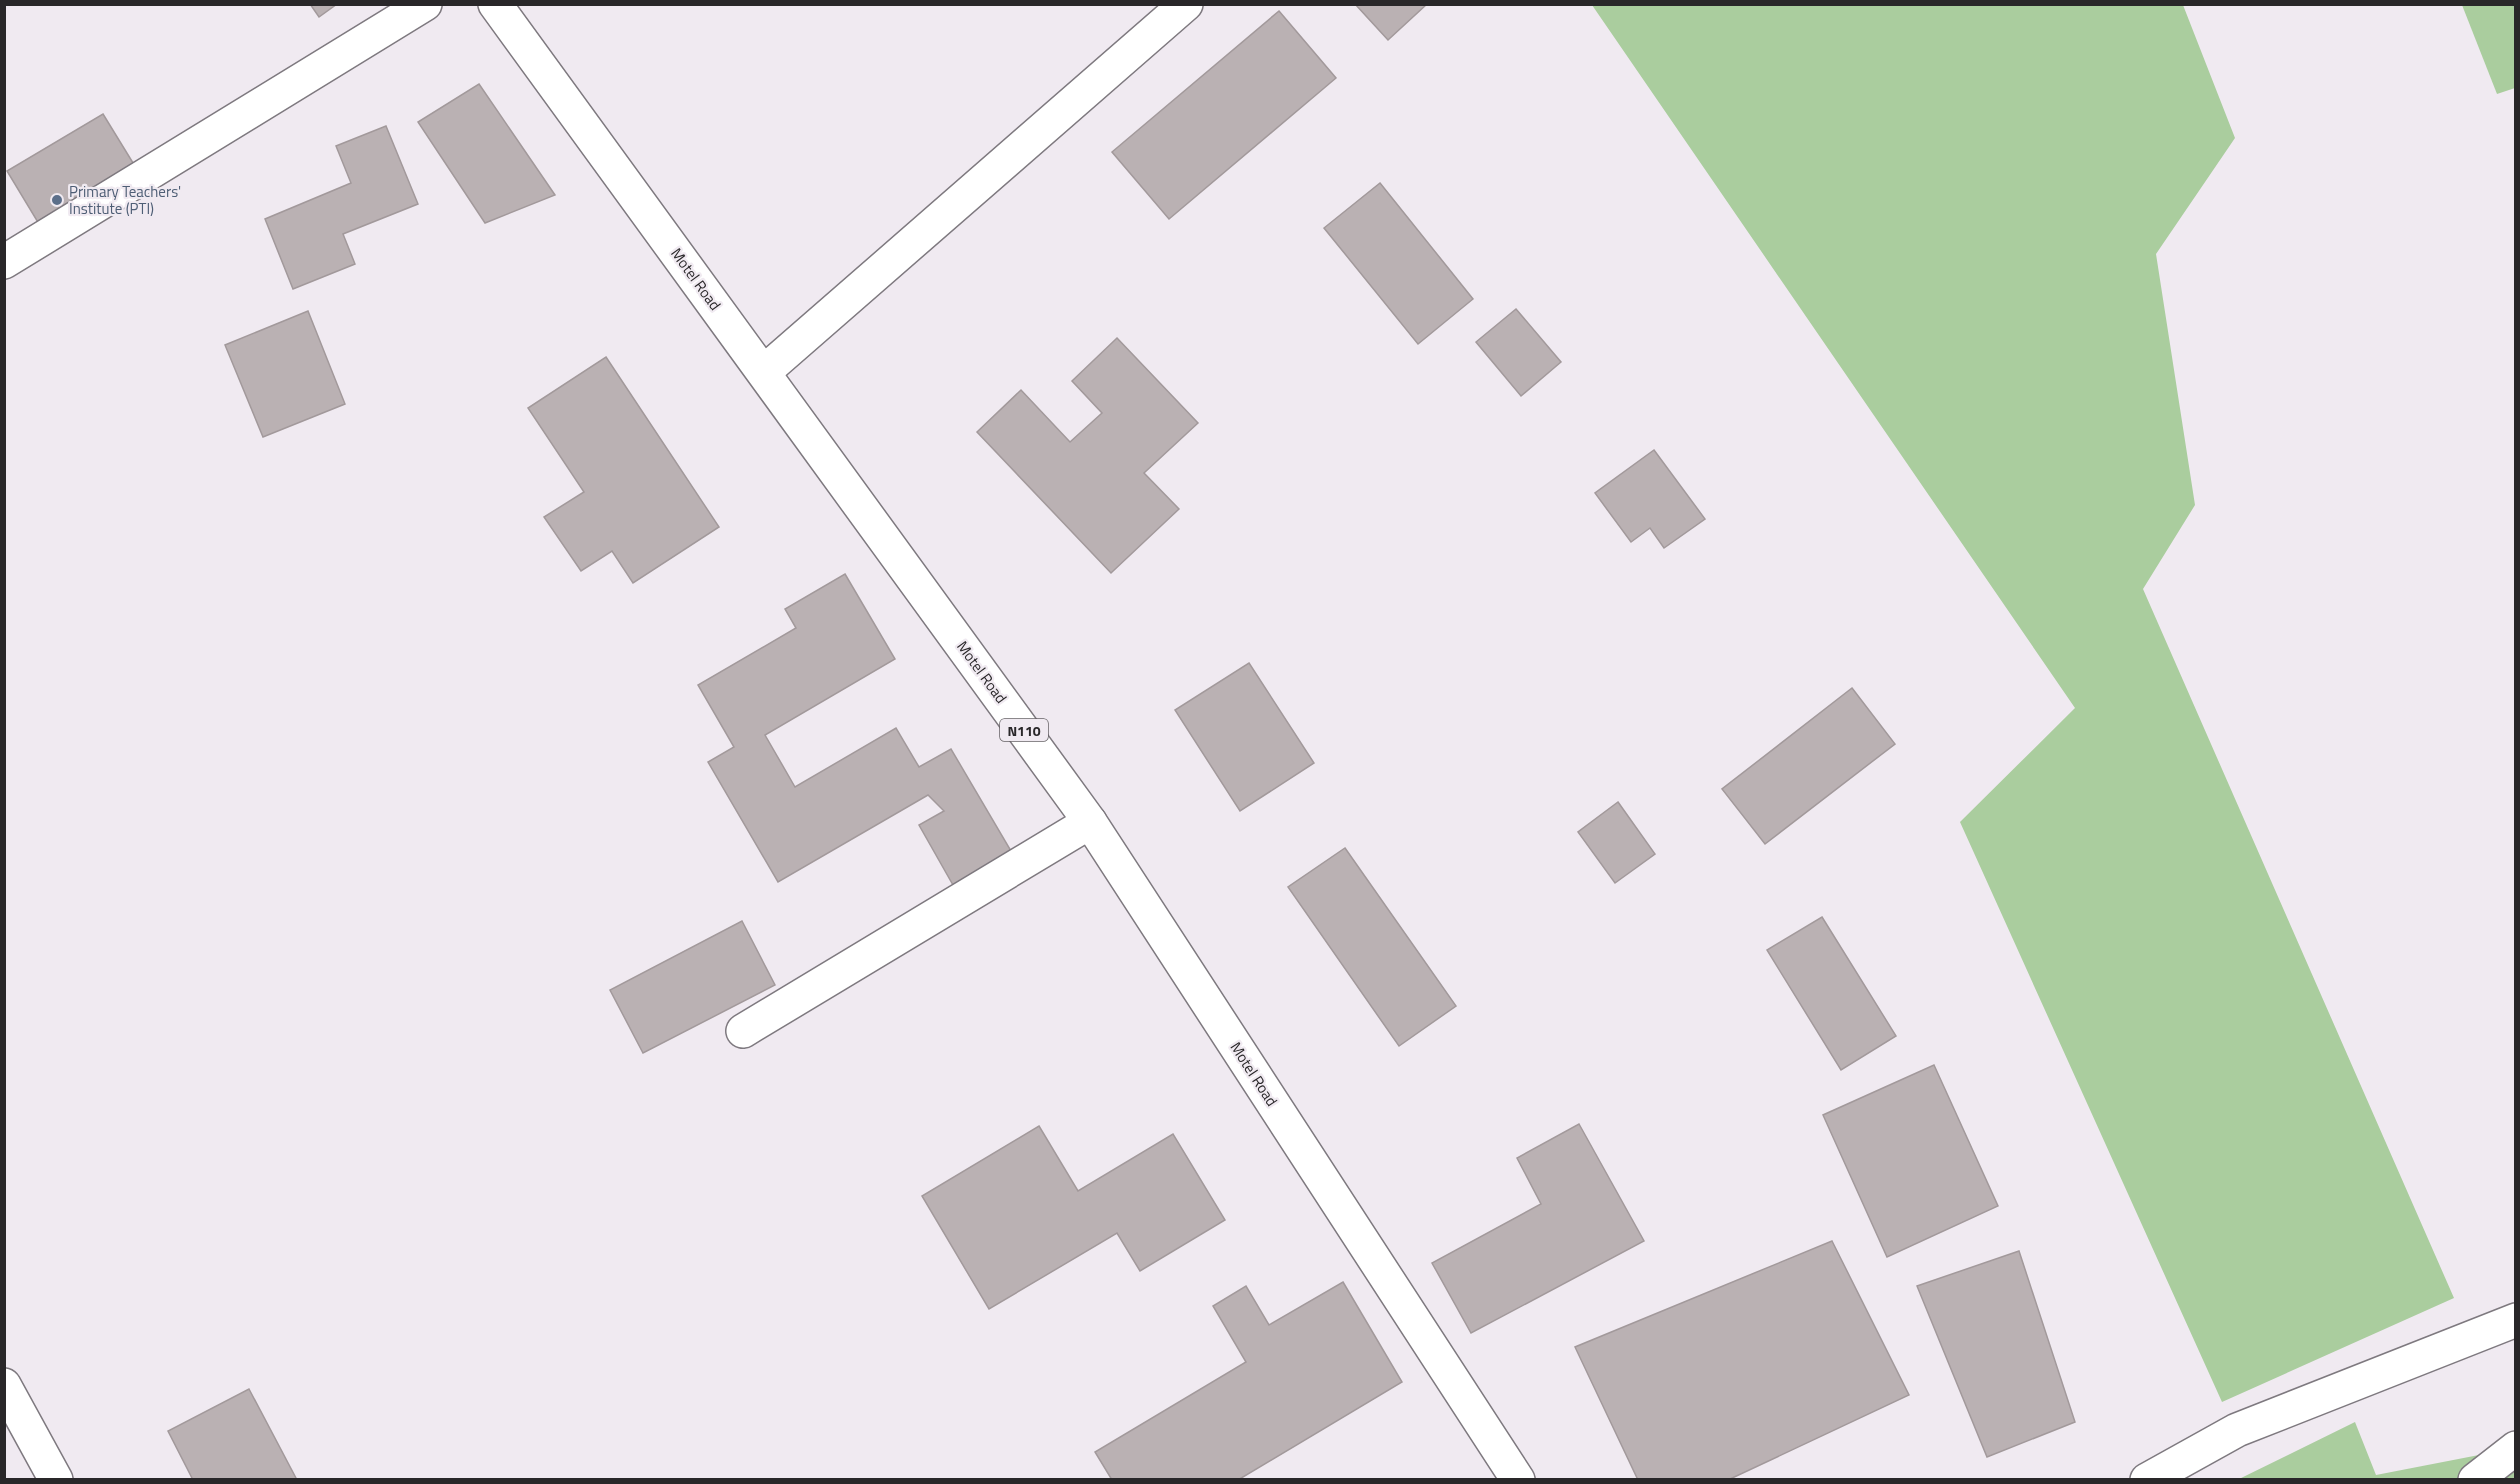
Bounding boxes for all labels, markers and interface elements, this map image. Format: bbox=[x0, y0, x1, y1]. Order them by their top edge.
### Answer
place label: Primary Teachers' Institute (PTI) bbox=[69, 180, 181, 220]
marker: Primary Teachers' Institute (PTI) bbox=[50, 193, 64, 207]
street label: Motel Road bbox=[665, 243, 727, 315]
street label: Motel Road bbox=[951, 636, 1013, 708]
road number: N110 bbox=[1000, 719, 1048, 741]
street label: Motel Road bbox=[1225, 1037, 1283, 1111]

